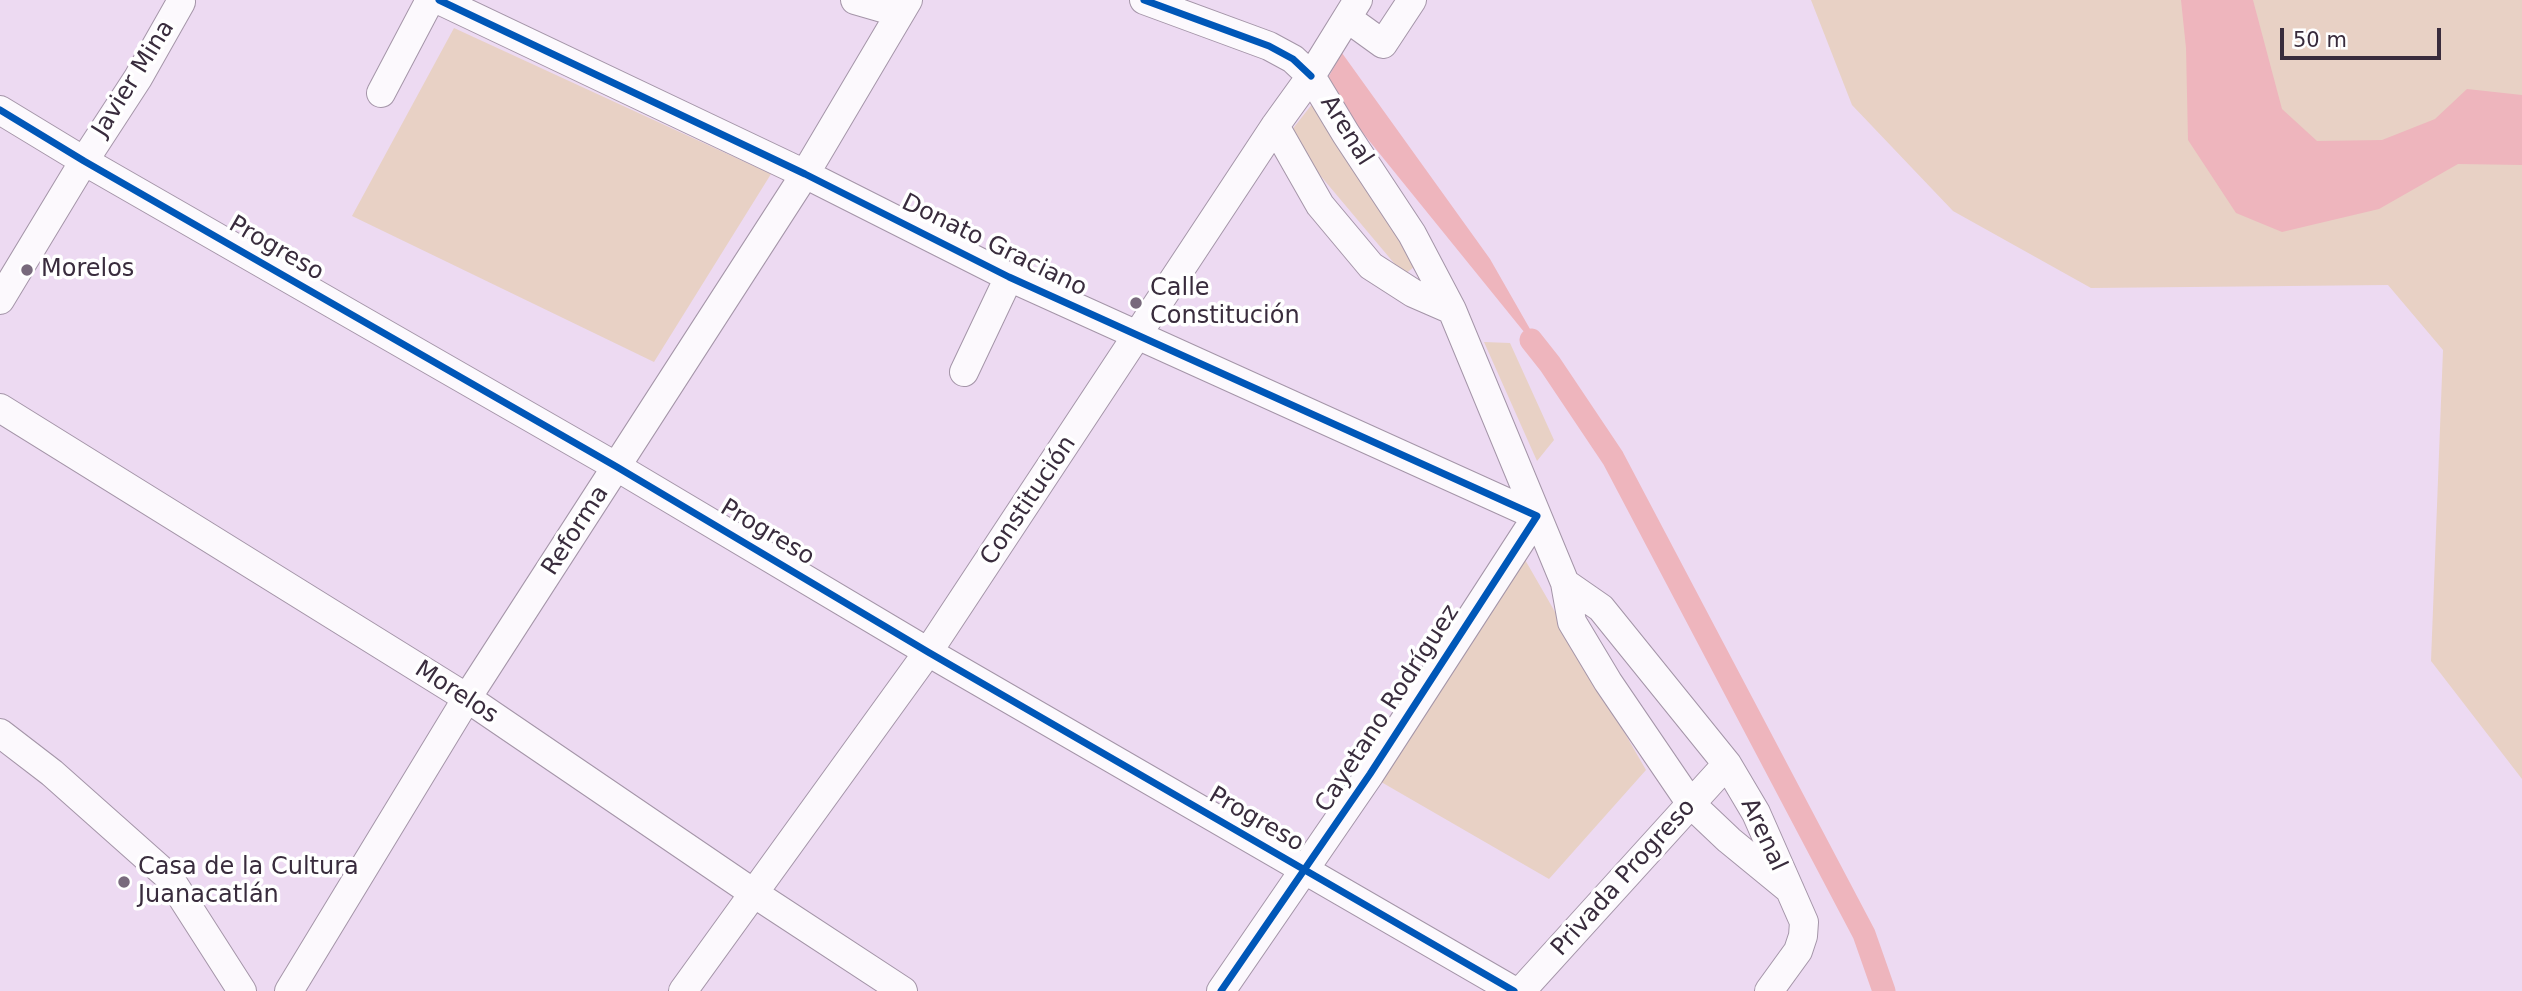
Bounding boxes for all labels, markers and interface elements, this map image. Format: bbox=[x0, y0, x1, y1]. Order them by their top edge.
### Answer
scale bar bbox=[2284, 14, 2445, 58]
street label: Javier Mina bbox=[87, 15, 181, 143]
text: 50 m bbox=[2293, 28, 2347, 52]
street label: Arenal bbox=[1313, 91, 1379, 171]
street label: Donato Graciano bbox=[897, 189, 1091, 303]
street label: Progreso bbox=[224, 210, 328, 288]
place label: Morelos bbox=[41, 256, 134, 284]
marker: Morelos bbox=[19, 262, 35, 278]
place label: Calle Constitución bbox=[1150, 275, 1300, 331]
marker: Calle Constitución bbox=[1128, 295, 1144, 311]
street label: Constitución bbox=[975, 431, 1083, 571]
street label: Reforma bbox=[536, 481, 616, 581]
street label: Progreso bbox=[715, 494, 819, 572]
street label: Cayetano Rodríguez bbox=[1310, 600, 1466, 818]
street label: Morelos bbox=[409, 656, 503, 730]
street label: Progreso bbox=[1204, 781, 1308, 859]
street label: Privada Progreso bbox=[1546, 793, 1702, 963]
street label: Arenal bbox=[1734, 794, 1792, 876]
place label: Casa de la Cultura Juanacatlán bbox=[138, 854, 359, 910]
marker: Casa de la Cultura Juanacatlán bbox=[116, 874, 132, 890]

